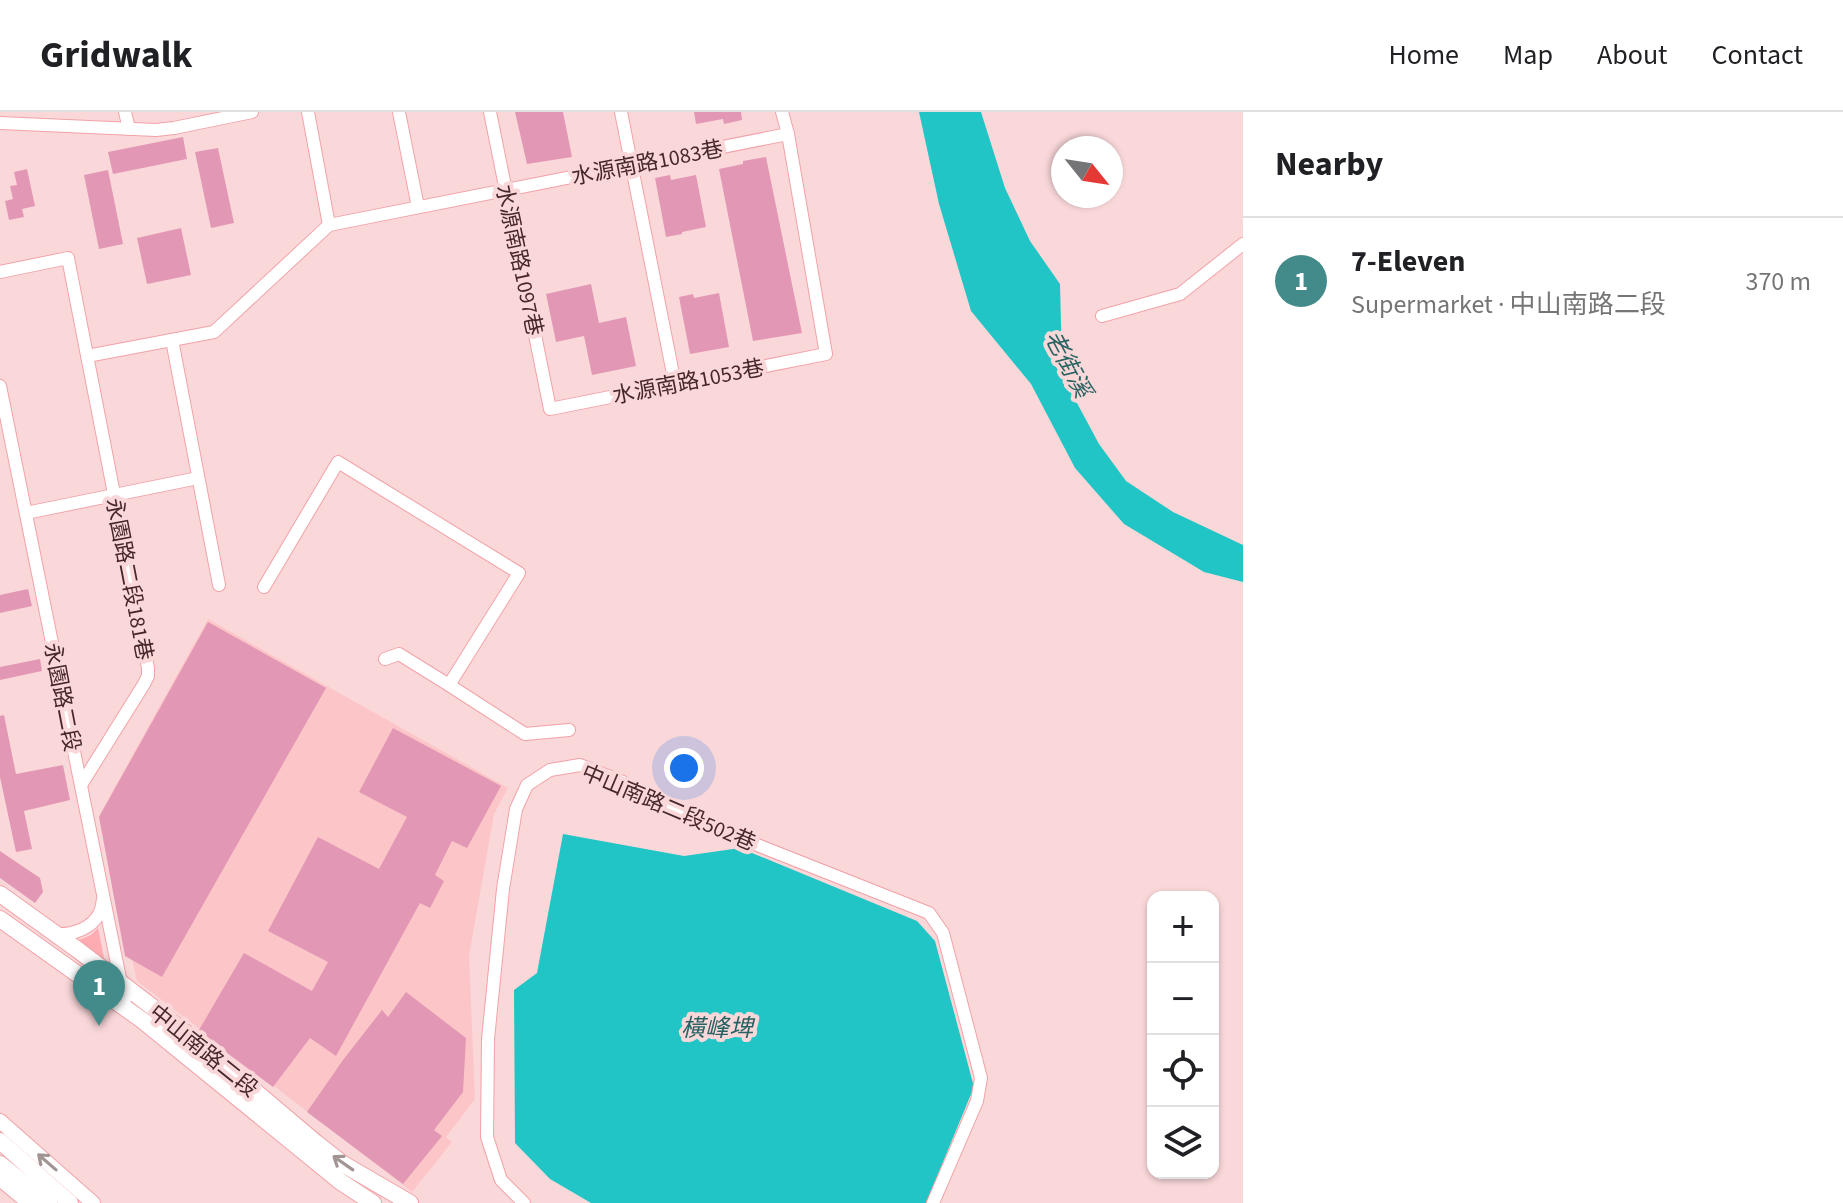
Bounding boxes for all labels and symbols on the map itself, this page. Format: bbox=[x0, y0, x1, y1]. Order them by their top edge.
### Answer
street label: 水源南路1083巷 bbox=[569, 133, 726, 193]
north arrow bbox=[1051, 136, 1123, 208]
street label: 水源南路1097巷 bbox=[487, 182, 551, 339]
water label: 老街溪 bbox=[1035, 324, 1101, 407]
street label: 水源南路1053巷 bbox=[610, 352, 767, 412]
street label: 永園路二段181巷 bbox=[98, 495, 160, 663]
street label: 永園路二段 bbox=[36, 640, 88, 754]
your location bbox=[664, 748, 704, 788]
street label: 中山南路二段502巷 bbox=[576, 757, 761, 859]
pin: 1 bbox=[73, 960, 125, 1026]
street label: 中山南路二段 bbox=[142, 997, 265, 1105]
water label: 橫峰埤 bbox=[681, 1011, 756, 1046]
one-way arrow bbox=[37, 1153, 58, 1171]
one-way arrow bbox=[333, 1155, 355, 1171]

